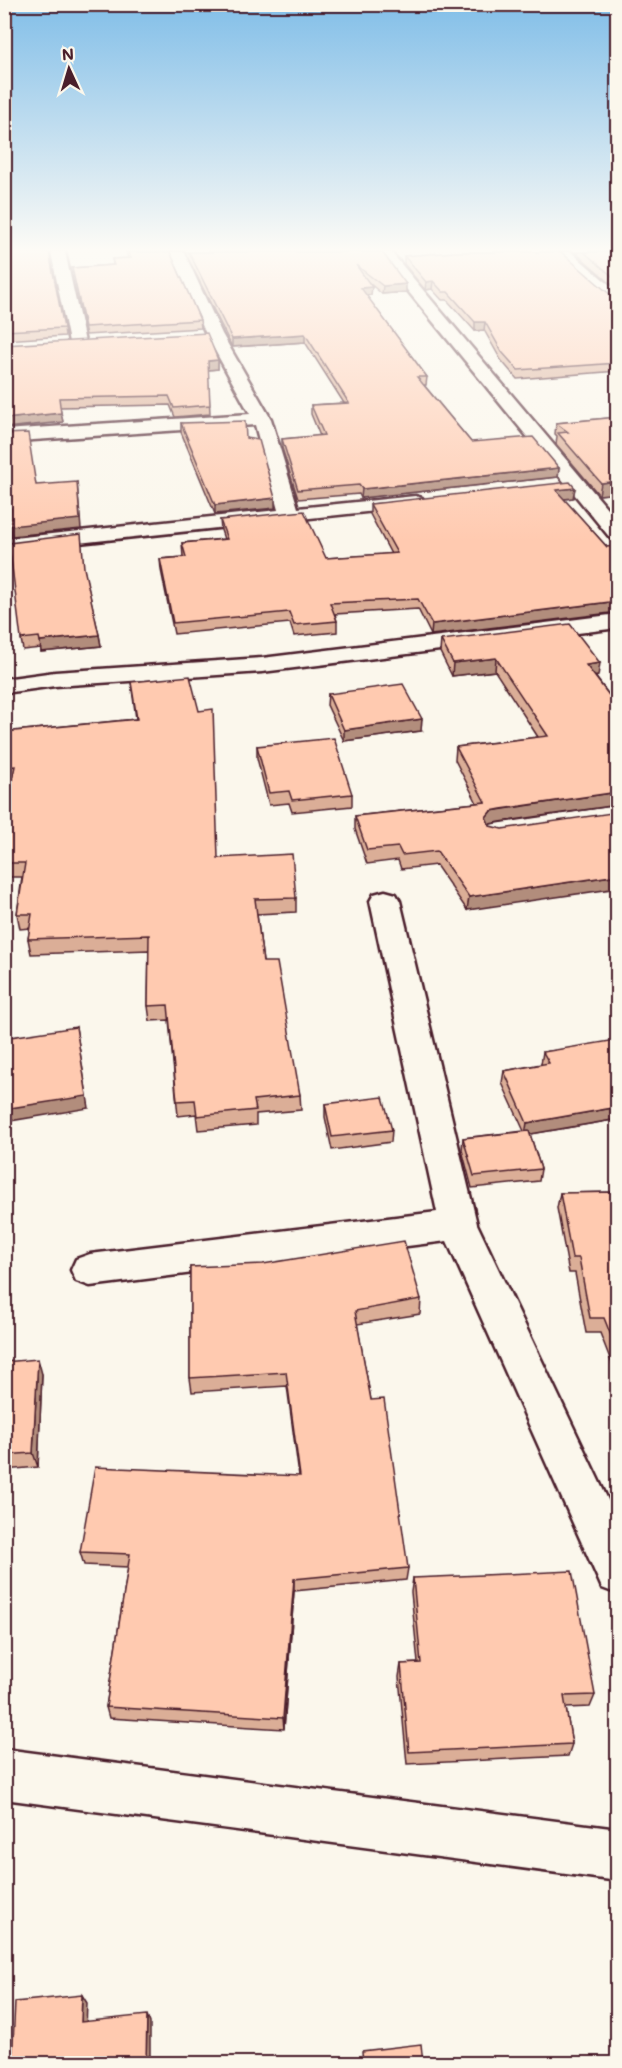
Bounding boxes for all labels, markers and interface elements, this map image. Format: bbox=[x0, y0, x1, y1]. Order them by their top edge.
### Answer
north arrow bbox=[39, 39, 99, 99]
text: N bbox=[61, 43, 75, 64]

